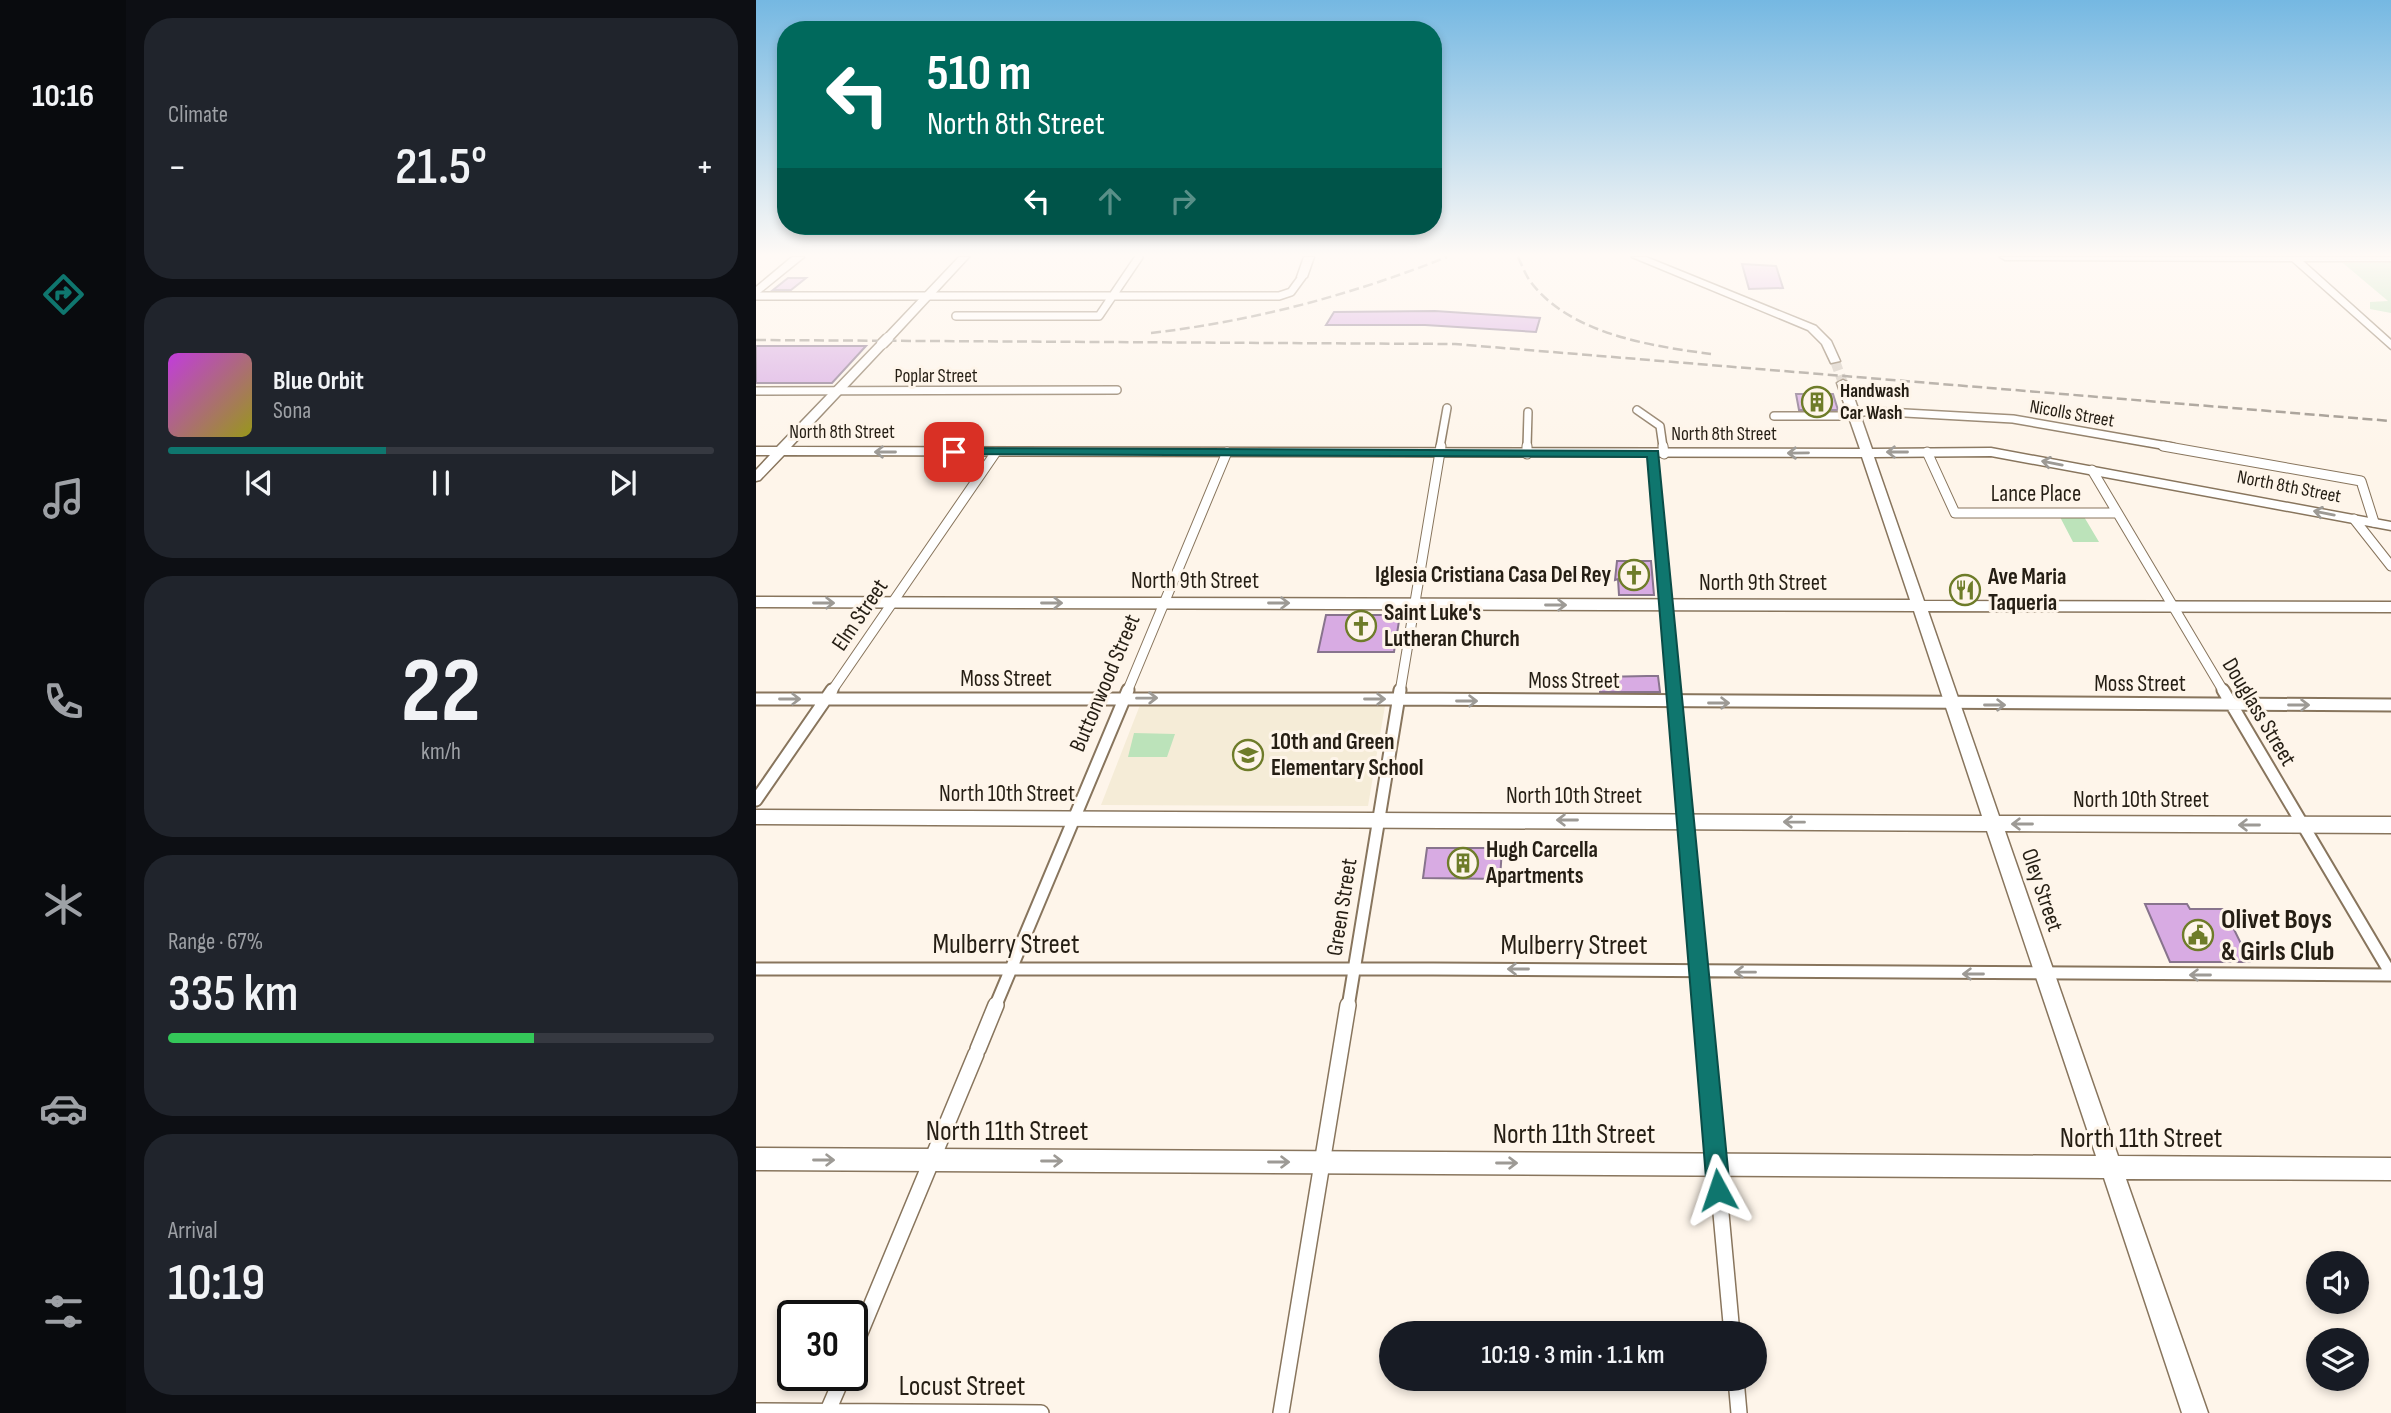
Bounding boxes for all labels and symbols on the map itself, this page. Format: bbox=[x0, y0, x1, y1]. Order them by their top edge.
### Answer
street label: Poplar Street bbox=[894, 365, 978, 388]
place label: Handwash Car Wash bbox=[1840, 380, 1909, 425]
building icon: Handwash Car Wash bbox=[1800, 385, 1834, 419]
street label: Nicolls Street bbox=[2028, 395, 2116, 433]
street label: North 8th Street bbox=[789, 421, 895, 444]
pin bbox=[924, 422, 984, 482]
street label: North 8th Street bbox=[1671, 423, 1777, 446]
one-way arrow bbox=[873, 445, 896, 459]
one-way arrow bbox=[1885, 445, 1908, 459]
one-way arrow bbox=[1787, 446, 1810, 460]
one-way arrow bbox=[2041, 456, 2064, 469]
street label: North 8th Street bbox=[2235, 466, 2343, 508]
street label: Lance Place bbox=[1991, 480, 2081, 508]
one-way arrow bbox=[2313, 506, 2336, 519]
church icon: Iglesia Cristiana Casa Del Rey bbox=[1617, 558, 1651, 592]
place label: Iglesia Cristiana Casa Del Rey bbox=[1375, 561, 1611, 589]
place label: Ave Maria Taqueria bbox=[1987, 563, 2066, 617]
street label: North 9th Street bbox=[1131, 567, 1259, 595]
street label: North 9th Street bbox=[1699, 569, 1827, 597]
restaurant icon: Ave Maria Taqueria bbox=[1948, 573, 1982, 607]
street label: Elm Street bbox=[826, 574, 894, 656]
one-way arrow bbox=[812, 596, 835, 609]
one-way arrow bbox=[1040, 596, 1063, 610]
one-way arrow bbox=[1267, 596, 1290, 610]
one-way arrow bbox=[1544, 598, 1567, 611]
place label: Saint Luke's Lutheran Church bbox=[1384, 599, 1520, 653]
church icon: Saint Luke's Lutheran Church bbox=[1344, 609, 1378, 643]
street label: Buttonwood Street bbox=[1063, 610, 1147, 756]
street label: Douglass Street bbox=[2216, 653, 2302, 771]
street label: Moss Street bbox=[960, 665, 1052, 693]
street label: Moss Street bbox=[1528, 667, 1620, 695]
street label: Moss Street bbox=[2094, 670, 2186, 698]
one-way arrow bbox=[1135, 691, 1158, 705]
one-way arrow bbox=[779, 692, 802, 706]
one-way arrow bbox=[1363, 692, 1386, 706]
one-way arrow bbox=[1455, 694, 1478, 708]
one-way arrow bbox=[1707, 696, 1730, 710]
one-way arrow bbox=[1983, 698, 2006, 712]
one-way arrow bbox=[2287, 698, 2310, 712]
place label: 10th and Green Elementary School bbox=[1271, 728, 1423, 782]
school or university icon: 10th and Green Elementary School bbox=[1231, 738, 1265, 772]
street label: North 10th Street bbox=[939, 780, 1075, 808]
street label: North 10th Street bbox=[1506, 782, 1642, 810]
street label: North 10th Street bbox=[2073, 786, 2209, 814]
one-way arrow bbox=[1556, 813, 1579, 827]
one-way arrow bbox=[1783, 815, 1806, 829]
one-way arrow bbox=[2011, 817, 2034, 831]
one-way arrow bbox=[2238, 818, 2261, 832]
place label: Hugh Carcella Apartments bbox=[1485, 836, 1598, 890]
street label: Oley Street bbox=[2015, 845, 2069, 935]
building icon: Hugh Carcella Apartments bbox=[1446, 846, 1480, 880]
street label: Green Street bbox=[1320, 856, 1364, 958]
place label: Olivet Boys & Girls Club bbox=[2221, 903, 2335, 968]
public building icon: Olivet Boys & Girls Club bbox=[2181, 918, 2215, 952]
street label: Mulberry Street bbox=[932, 928, 1080, 961]
street label: Mulberry Street bbox=[1500, 929, 1648, 962]
one-way arrow bbox=[1507, 962, 1530, 976]
one-way arrow bbox=[1734, 965, 1757, 979]
one-way arrow bbox=[1962, 967, 1985, 981]
one-way arrow bbox=[2189, 968, 2212, 982]
street label: North 11th Street bbox=[926, 1115, 1088, 1148]
street label: North 11th Street bbox=[1493, 1118, 1655, 1151]
street label: North 11th Street bbox=[2060, 1122, 2222, 1155]
one-way arrow bbox=[812, 1153, 835, 1167]
position arrow bbox=[1681, 1153, 1755, 1227]
one-way arrow bbox=[1040, 1154, 1063, 1168]
one-way arrow bbox=[1267, 1155, 1290, 1169]
one-way arrow bbox=[1495, 1156, 1518, 1170]
speed limit sign: 30 bbox=[777, 1300, 868, 1391]
street label: Locust Street bbox=[899, 1370, 1025, 1403]

